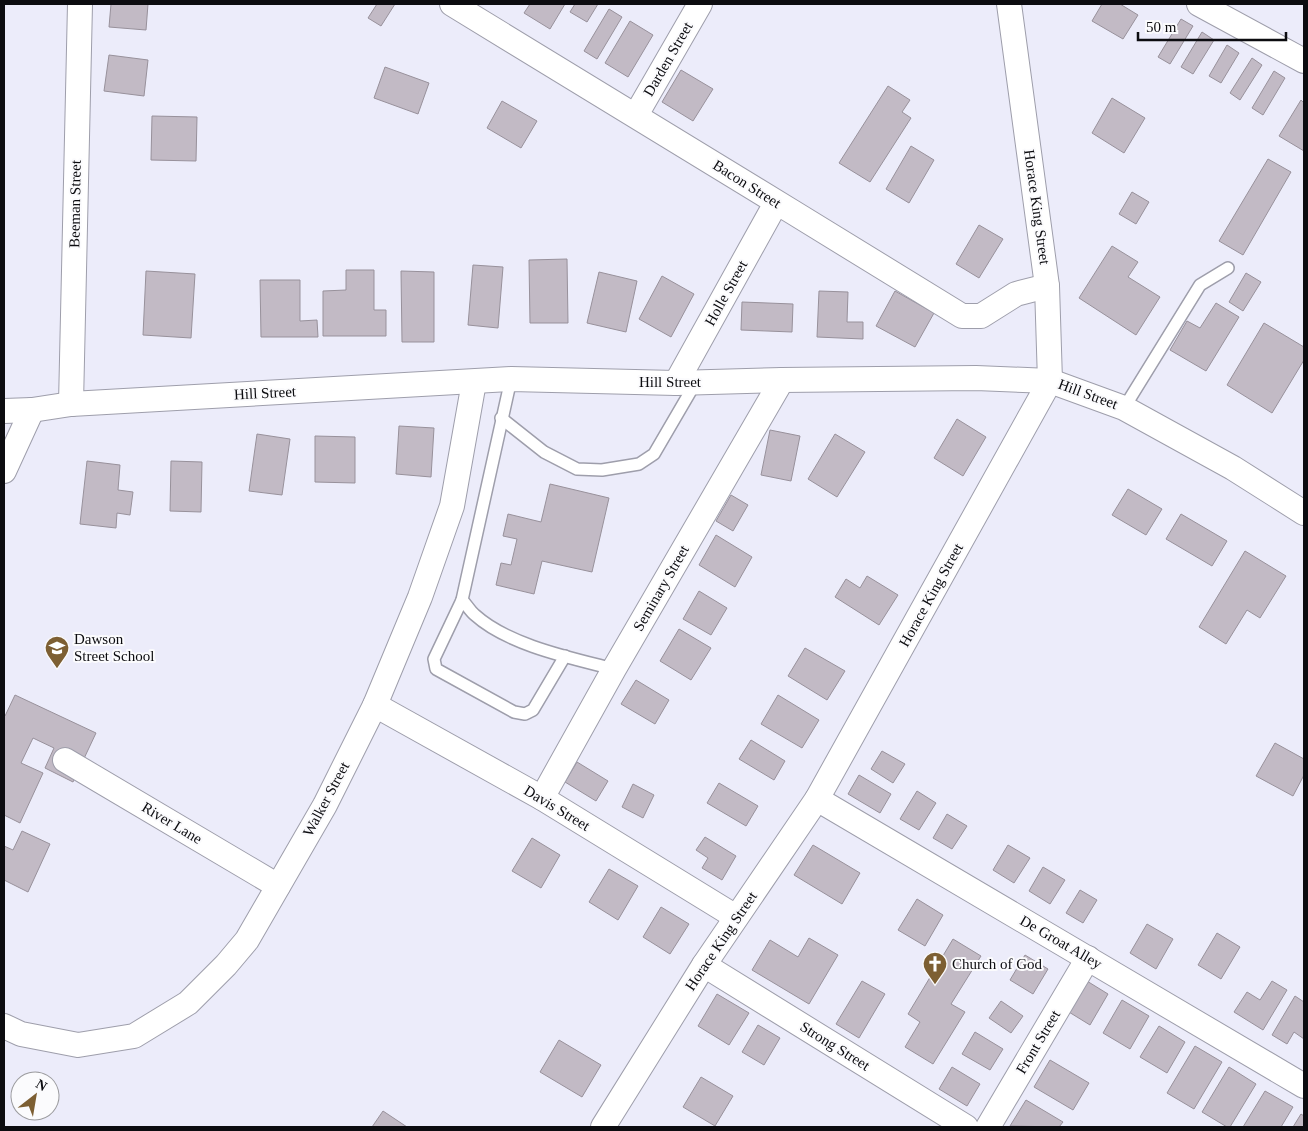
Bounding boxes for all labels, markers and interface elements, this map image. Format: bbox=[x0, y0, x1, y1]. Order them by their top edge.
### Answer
scale bar bbox=[1138, 10, 1286, 42]
street label: Darden Street bbox=[640, 18, 696, 99]
text: 50 m bbox=[1146, 19, 1177, 35]
street label: Horace King Street bbox=[1021, 149, 1053, 266]
street label: Bacon Street bbox=[710, 157, 785, 212]
street label: Beeman Street bbox=[66, 159, 84, 248]
street label: Holle Street bbox=[702, 257, 751, 328]
street label: Hill Street bbox=[639, 374, 702, 390]
street label: Hill Street bbox=[1056, 376, 1121, 412]
street label: Hill Street bbox=[234, 383, 297, 403]
street label: Horace King Street bbox=[896, 540, 966, 650]
street label: Seminary Street bbox=[630, 542, 692, 634]
place label: Dawson Street School bbox=[74, 631, 154, 664]
school or university icon: Dawson Street School bbox=[44, 635, 70, 669]
street label: Walker Street bbox=[300, 758, 353, 839]
street label: Davis Street bbox=[521, 782, 593, 834]
street label: River Lane bbox=[139, 799, 205, 847]
street label: Horace King Street bbox=[682, 888, 760, 993]
street label: De Groat Alley bbox=[1017, 912, 1105, 972]
church icon: Church of God bbox=[922, 951, 948, 985]
place label: Church of God bbox=[952, 956, 1042, 972]
street label: Front Street bbox=[1013, 1007, 1064, 1077]
street label: Strong Street bbox=[797, 1018, 873, 1074]
north arrow bbox=[10, 1071, 60, 1121]
text: N bbox=[33, 1076, 50, 1094]

